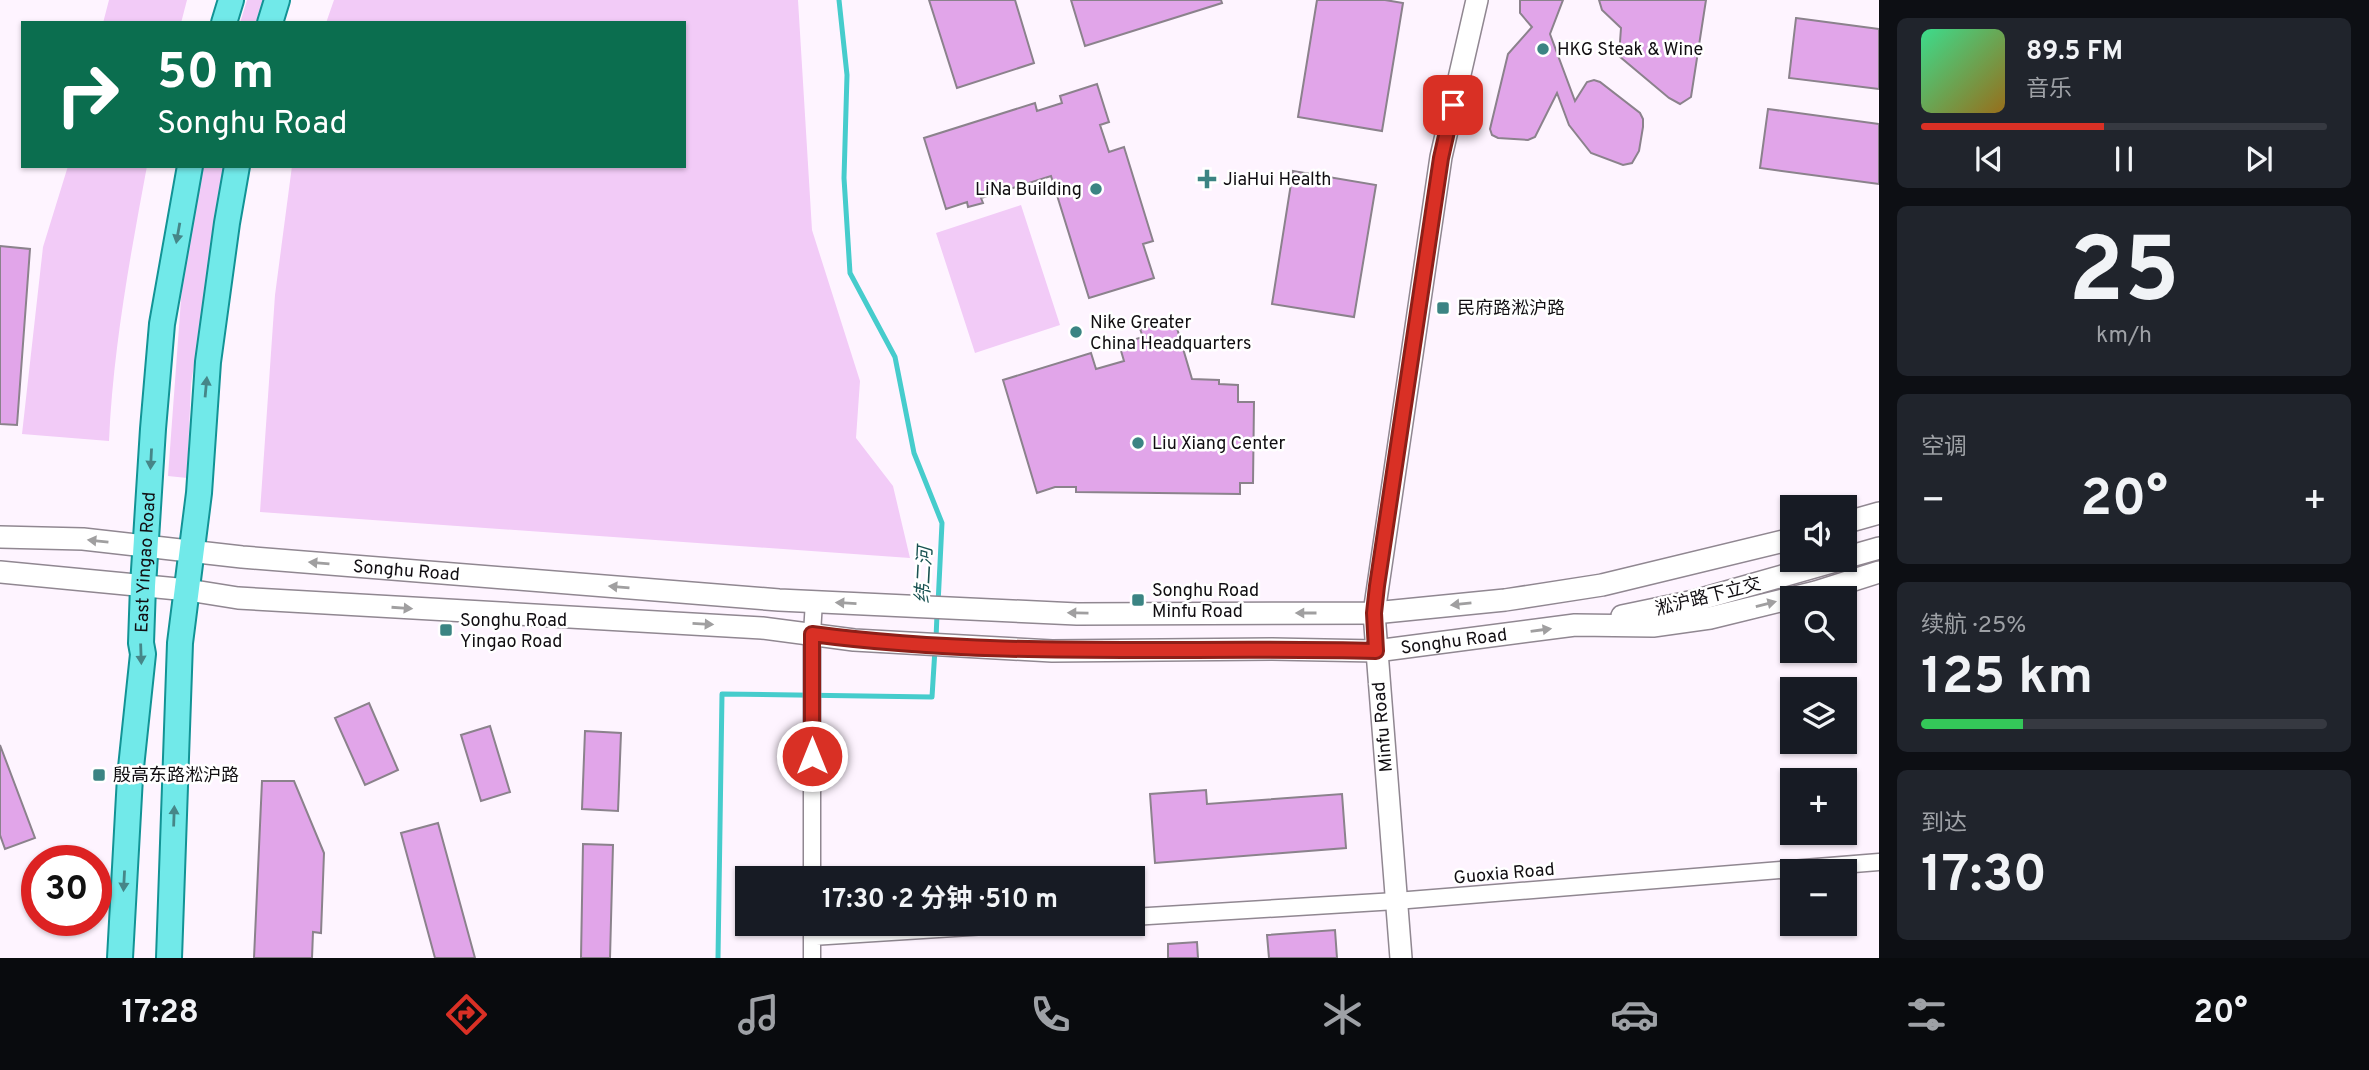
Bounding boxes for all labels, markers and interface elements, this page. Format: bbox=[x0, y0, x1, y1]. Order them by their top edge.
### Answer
text: 89.5 FM bbox=[2026, 36, 2123, 69]
place label: HKG Steak & Wine bbox=[1557, 39, 1703, 62]
marker: HKG Steak & Wine bbox=[1535, 41, 1551, 57]
text: 50 m bbox=[157, 44, 274, 106]
icon: right bbox=[42, 49, 133, 140]
pin bbox=[1423, 75, 1483, 135]
text: 音乐 bbox=[2026, 76, 2072, 105]
icon: arrive bbox=[1434, 86, 1472, 124]
text: Songhu Road bbox=[157, 105, 347, 145]
icon: previous bbox=[1970, 140, 2008, 178]
icon: pause bbox=[2105, 140, 2143, 178]
icon: next bbox=[2240, 140, 2278, 178]
marker: JiaHui Health bbox=[1197, 169, 1217, 189]
place label: JiaHui Health bbox=[1223, 169, 1331, 192]
place label: LiNa Building bbox=[975, 179, 1082, 202]
marker: LiNa Building bbox=[1088, 181, 1104, 197]
text: 25 bbox=[2068, 219, 2180, 334]
one-way arrow bbox=[172, 223, 183, 245]
place label: 民府路淞沪路 bbox=[1457, 298, 1565, 321]
marker: 民府路淞沪路 bbox=[1435, 300, 1451, 316]
place label: Nike Greater China Headquarters bbox=[1090, 312, 1251, 356]
text: km/h bbox=[2096, 322, 2152, 351]
marker: Nike Greater China Headquarters bbox=[1068, 324, 1084, 340]
one-way arrow bbox=[201, 375, 212, 397]
place label: Liu Xiang Center bbox=[1152, 433, 1286, 456]
text: 空调 bbox=[1921, 434, 1967, 463]
marker: Liu Xiang Center bbox=[1130, 435, 1146, 451]
one-way arrow bbox=[145, 448, 156, 470]
text: 20° bbox=[2080, 468, 2168, 534]
text: − bbox=[1921, 478, 1946, 527]
text: + bbox=[2302, 478, 2327, 527]
street label: East Yingao Road bbox=[131, 491, 162, 633]
map controls bbox=[1780, 495, 1857, 936]
button: sound bbox=[1780, 495, 1857, 572]
one-way arrow bbox=[86, 535, 108, 546]
water label: 纬二河 bbox=[912, 542, 939, 604]
street label: Songhu Road bbox=[352, 556, 461, 587]
one-way arrow bbox=[308, 557, 330, 568]
street label: 淞沪路下立交 bbox=[1653, 573, 1764, 622]
place label: Songhu Road Minfu Road bbox=[1152, 580, 1259, 624]
one-way arrow bbox=[608, 581, 630, 592]
button: search bbox=[1780, 586, 1857, 663]
marker: Songhu Road Minfu Road bbox=[1130, 592, 1146, 608]
one-way arrow bbox=[835, 597, 857, 608]
one-way arrow bbox=[1755, 598, 1777, 609]
one-way arrow bbox=[1450, 599, 1472, 610]
one-way arrow bbox=[392, 603, 414, 614]
one-way arrow bbox=[1067, 607, 1089, 619]
one-way arrow bbox=[1294, 607, 1316, 619]
place label: Songhu Road Yingao Road bbox=[460, 610, 567, 654]
text: 续航 · 25% bbox=[1921, 612, 2026, 641]
one-way arrow bbox=[692, 619, 714, 630]
marker: Songhu Road Yingao Road bbox=[438, 622, 454, 638]
street label: Songhu Road bbox=[1399, 624, 1509, 661]
one-way arrow bbox=[1530, 624, 1552, 635]
one-way arrow bbox=[136, 643, 147, 665]
text: 125 km bbox=[1921, 646, 2093, 712]
button: layers bbox=[1780, 677, 1857, 754]
street label: Minfu Road bbox=[1368, 681, 1399, 773]
position arrow bbox=[775, 719, 849, 793]
place label: 殷高东路淞沪路 bbox=[113, 765, 239, 788]
marker: 殷高东路淞沪路 bbox=[91, 767, 107, 783]
button: + bbox=[1780, 768, 1857, 845]
one-way arrow bbox=[169, 805, 180, 827]
text: 到达 bbox=[1921, 810, 1967, 839]
text: 17:30 bbox=[1921, 844, 2047, 910]
speed limit sign: 30 bbox=[21, 845, 112, 936]
street label: Guoxia Road bbox=[1453, 859, 1556, 890]
button: − bbox=[1780, 859, 1857, 936]
one-way arrow bbox=[119, 870, 130, 892]
text: 17:30 · 2 分钟 · 510 m bbox=[822, 884, 1058, 917]
icon: directions bbox=[442, 990, 491, 1039]
icon: music bbox=[734, 990, 783, 1039]
icon: phone bbox=[1026, 990, 1075, 1039]
icon: climate bbox=[1318, 990, 1367, 1039]
icon: car bbox=[1610, 990, 1659, 1039]
icon: filters bbox=[1902, 990, 1951, 1039]
text: 17:28 bbox=[121, 994, 199, 1034]
text: 20° bbox=[2194, 994, 2248, 1034]

